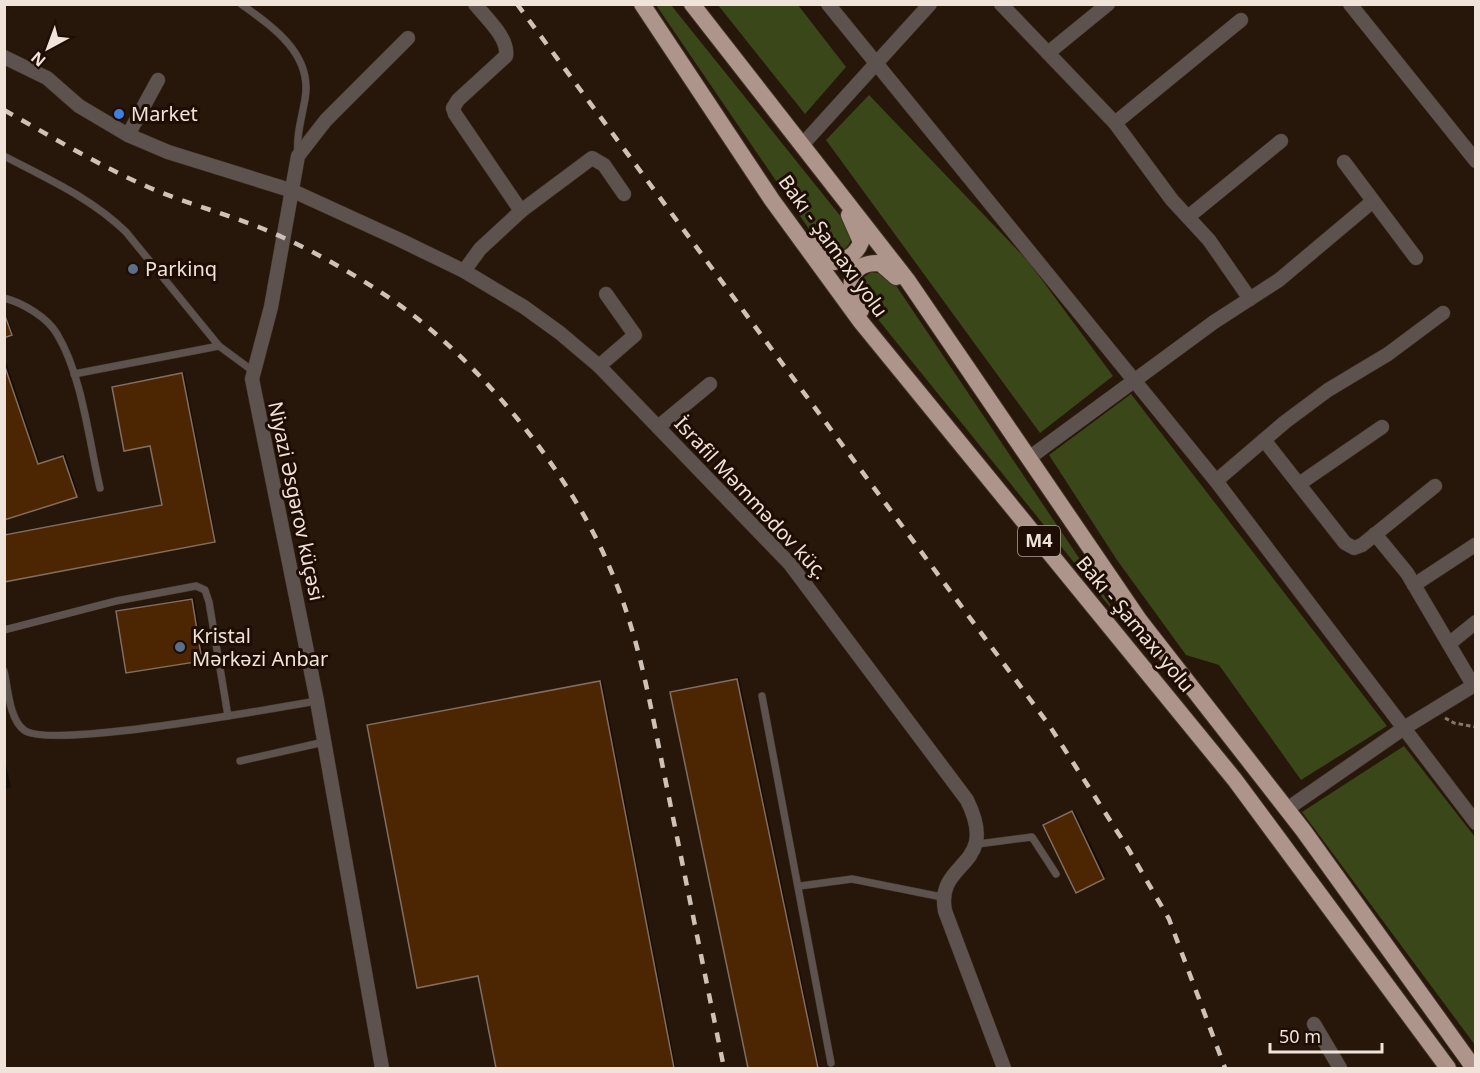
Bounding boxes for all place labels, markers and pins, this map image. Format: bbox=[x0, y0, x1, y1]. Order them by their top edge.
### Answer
place label: Market bbox=[131, 100, 198, 127]
marker: Market bbox=[112, 107, 126, 121]
place label: Parkinq bbox=[145, 255, 217, 282]
marker: Parkinq bbox=[126, 262, 140, 276]
place label: Kristal Mərkəzi Anbar bbox=[192, 622, 328, 672]
marker: Kristal Mərkəzi Anbar bbox=[173, 640, 187, 654]

